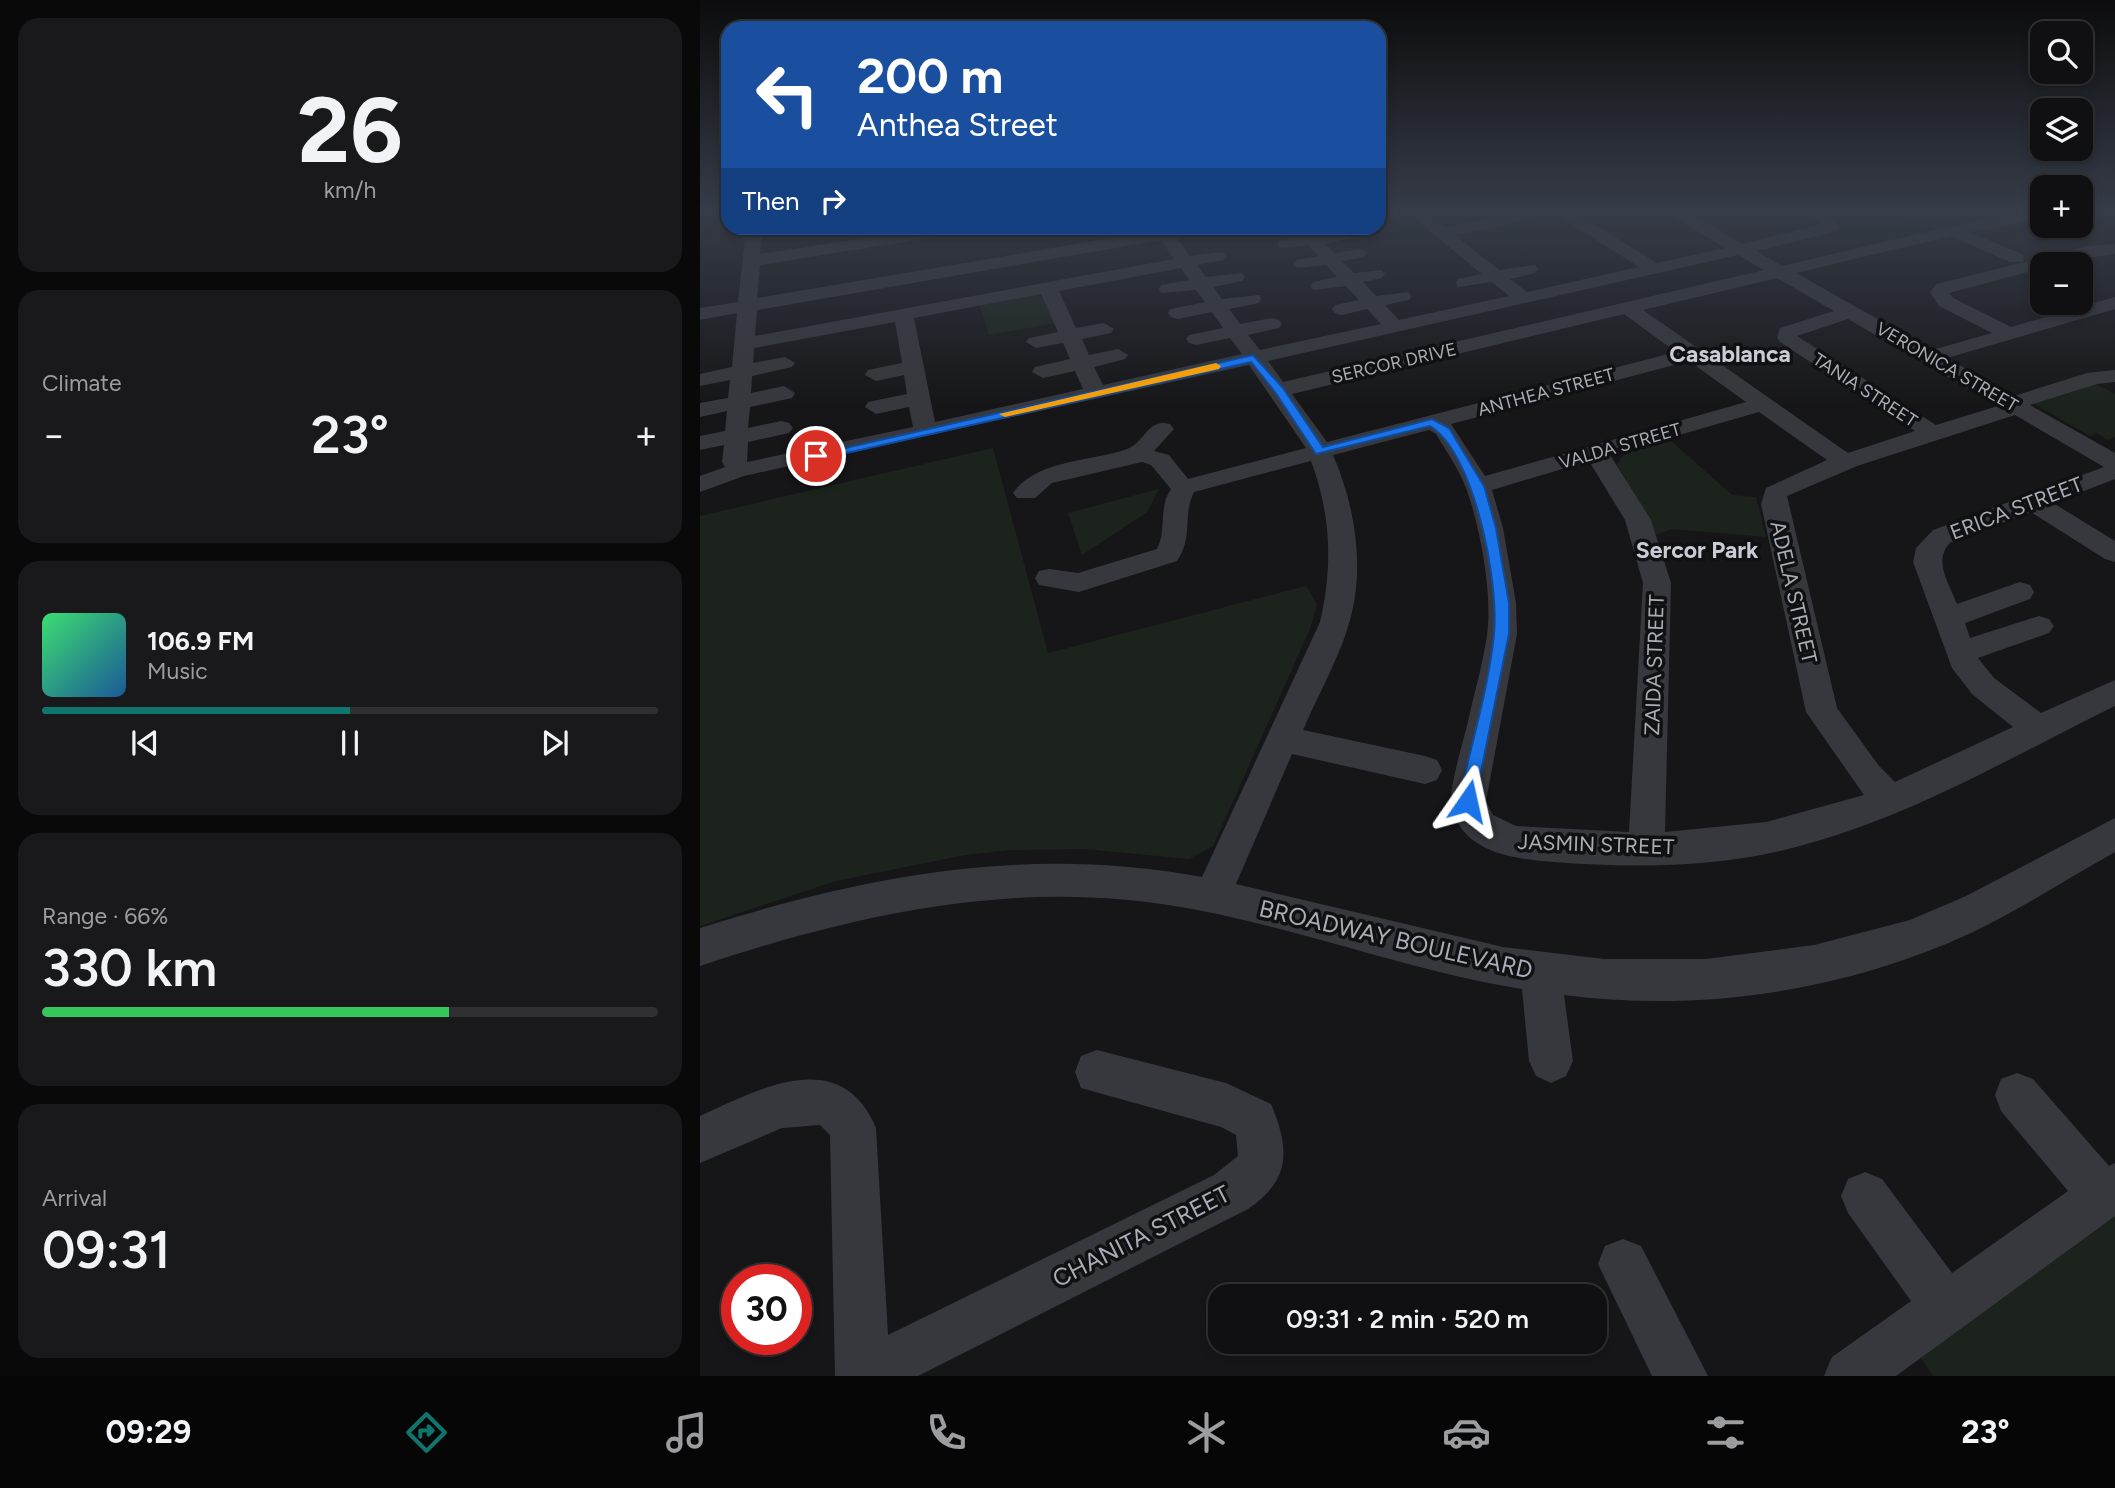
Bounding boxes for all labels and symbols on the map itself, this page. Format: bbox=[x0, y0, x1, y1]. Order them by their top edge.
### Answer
street label: VERONICA STREET bbox=[1872, 317, 2022, 417]
street label: SERCOR DRIVE bbox=[1330, 338, 1458, 388]
district label: Casablanca bbox=[1669, 340, 1791, 368]
street label: TANIA STREET bbox=[1809, 348, 1921, 432]
street label: ANTHEA STREET bbox=[1475, 363, 1617, 421]
street label: VALDA STREET bbox=[1557, 418, 1684, 474]
pin bbox=[786, 426, 846, 486]
street label: ERICA STREET bbox=[1946, 471, 2086, 545]
street label: ADELA STREET bbox=[1765, 518, 1823, 666]
district label: Sercor Park bbox=[1636, 536, 1759, 564]
street label: ZAIDA STREET bbox=[1639, 594, 1669, 736]
position arrow bbox=[1431, 764, 1505, 838]
street label: JASMIN STREET bbox=[1517, 829, 1675, 859]
street label: BROADWAY BOULEVARD bbox=[1256, 893, 1536, 985]
street label: CHANITA STREET bbox=[1047, 1179, 1235, 1293]
speed limit sign: 30 bbox=[721, 1264, 812, 1355]

